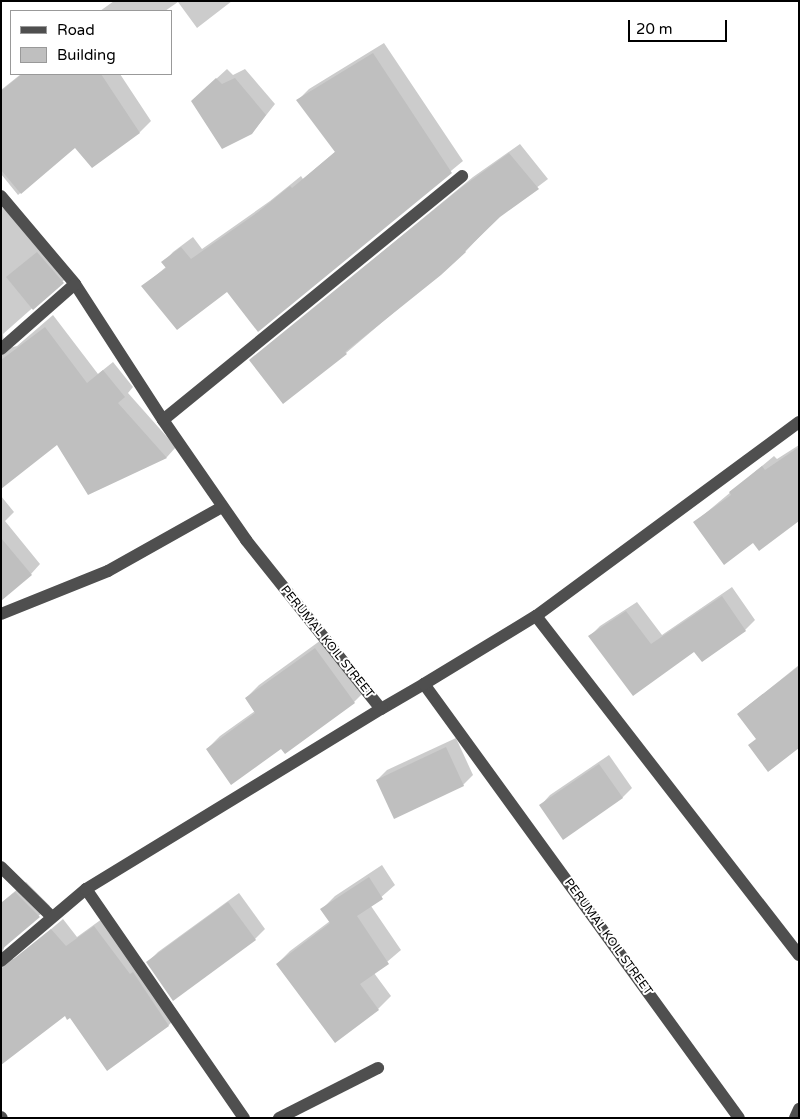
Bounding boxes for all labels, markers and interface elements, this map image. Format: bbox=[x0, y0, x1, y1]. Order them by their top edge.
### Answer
legend bbox=[10, 10, 172, 75]
scale bar bbox=[630, 10, 729, 42]
text: 20 m bbox=[636, 20, 673, 38]
text: Road bbox=[57, 21, 95, 39]
text: Building bbox=[57, 46, 116, 64]
street label: PERUMAL KOIL STREET bbox=[277, 583, 377, 701]
street label: PERUMAL KOIL STREET bbox=[561, 876, 655, 998]

